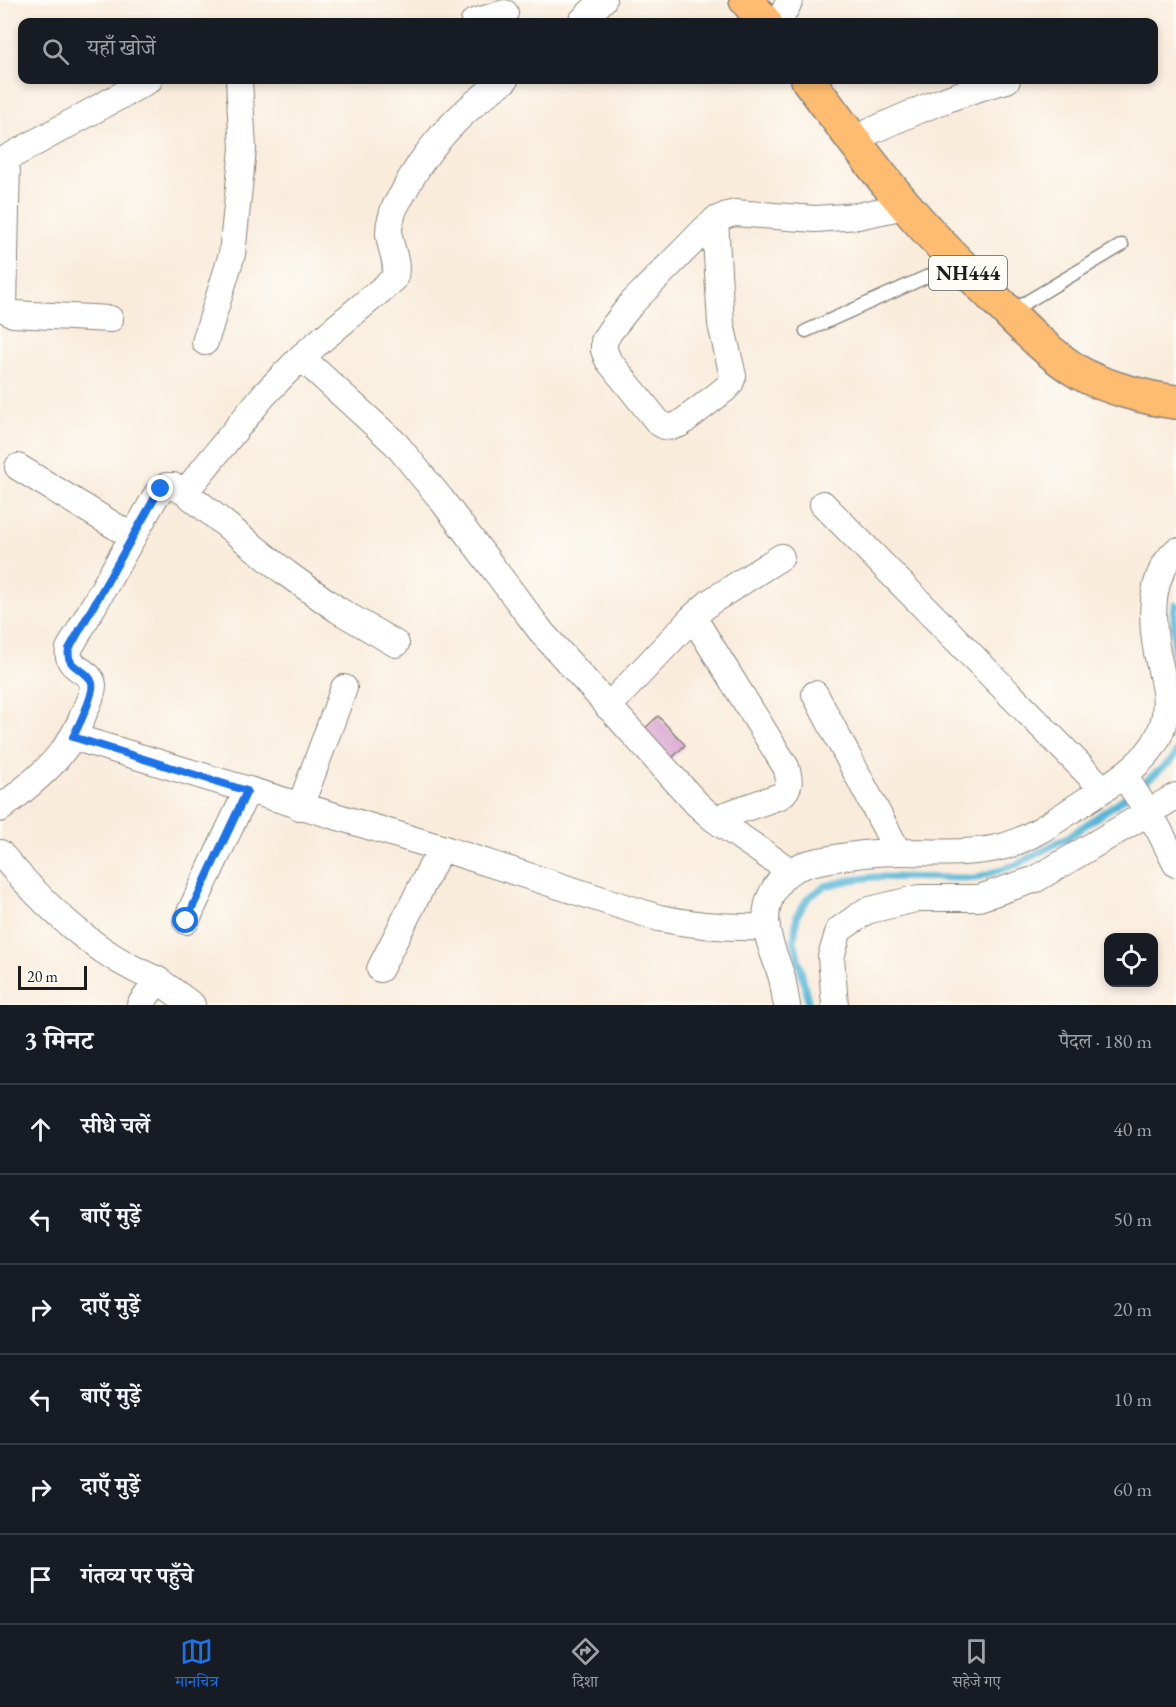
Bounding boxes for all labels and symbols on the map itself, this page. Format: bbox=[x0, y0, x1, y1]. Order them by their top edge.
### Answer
road number: NH444 bbox=[929, 256, 1007, 290]
route end bbox=[147, 475, 173, 501]
route start bbox=[172, 907, 198, 933]
scale bar bbox=[18, 963, 87, 990]

